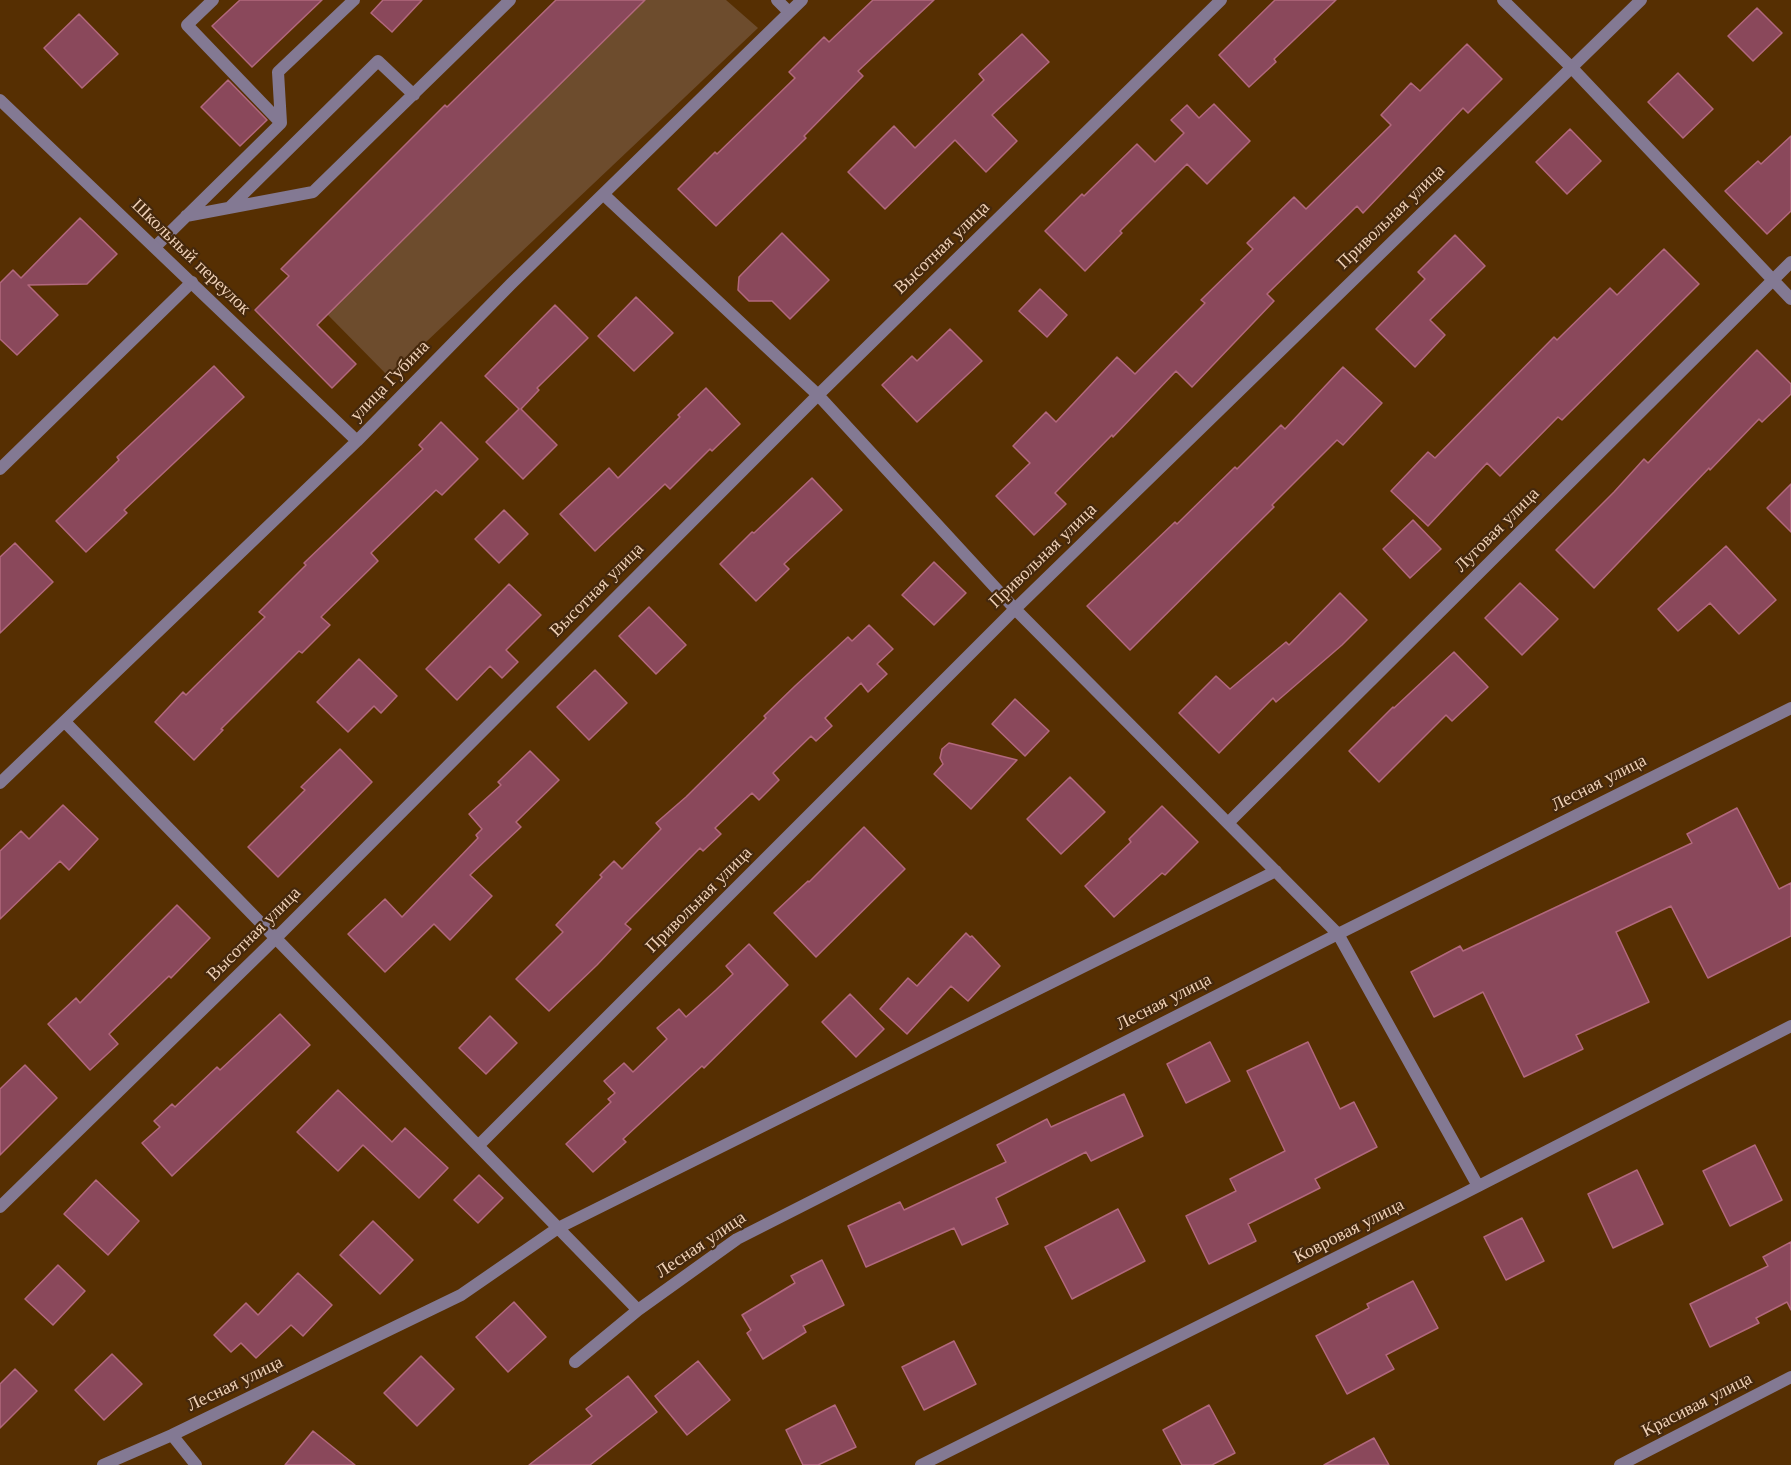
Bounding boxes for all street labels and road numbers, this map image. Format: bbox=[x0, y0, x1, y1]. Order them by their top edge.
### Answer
street label: Привольная улица bbox=[1333, 160, 1449, 274]
street label: Школьный переулок bbox=[127, 195, 255, 319]
street label: Высотная улица bbox=[890, 197, 994, 299]
street label: улица Губина bbox=[346, 336, 434, 426]
street label: Луговая улица bbox=[1450, 483, 1544, 577]
street label: Привольная улица bbox=[985, 499, 1101, 613]
street label: Высотная улица bbox=[545, 538, 649, 642]
street label: Лесная улица bbox=[1548, 750, 1650, 816]
street label: Привольная улица bbox=[641, 842, 757, 958]
street label: Высотная улица bbox=[202, 882, 306, 986]
street label: Лесная улица bbox=[1113, 969, 1215, 1035]
street label: Ковровая улица bbox=[1290, 1194, 1408, 1268]
street label: Лесная улица bbox=[652, 1207, 750, 1283]
street label: Лесная улица bbox=[184, 1351, 286, 1417]
street label: Красивая улица bbox=[1638, 1368, 1756, 1442]

